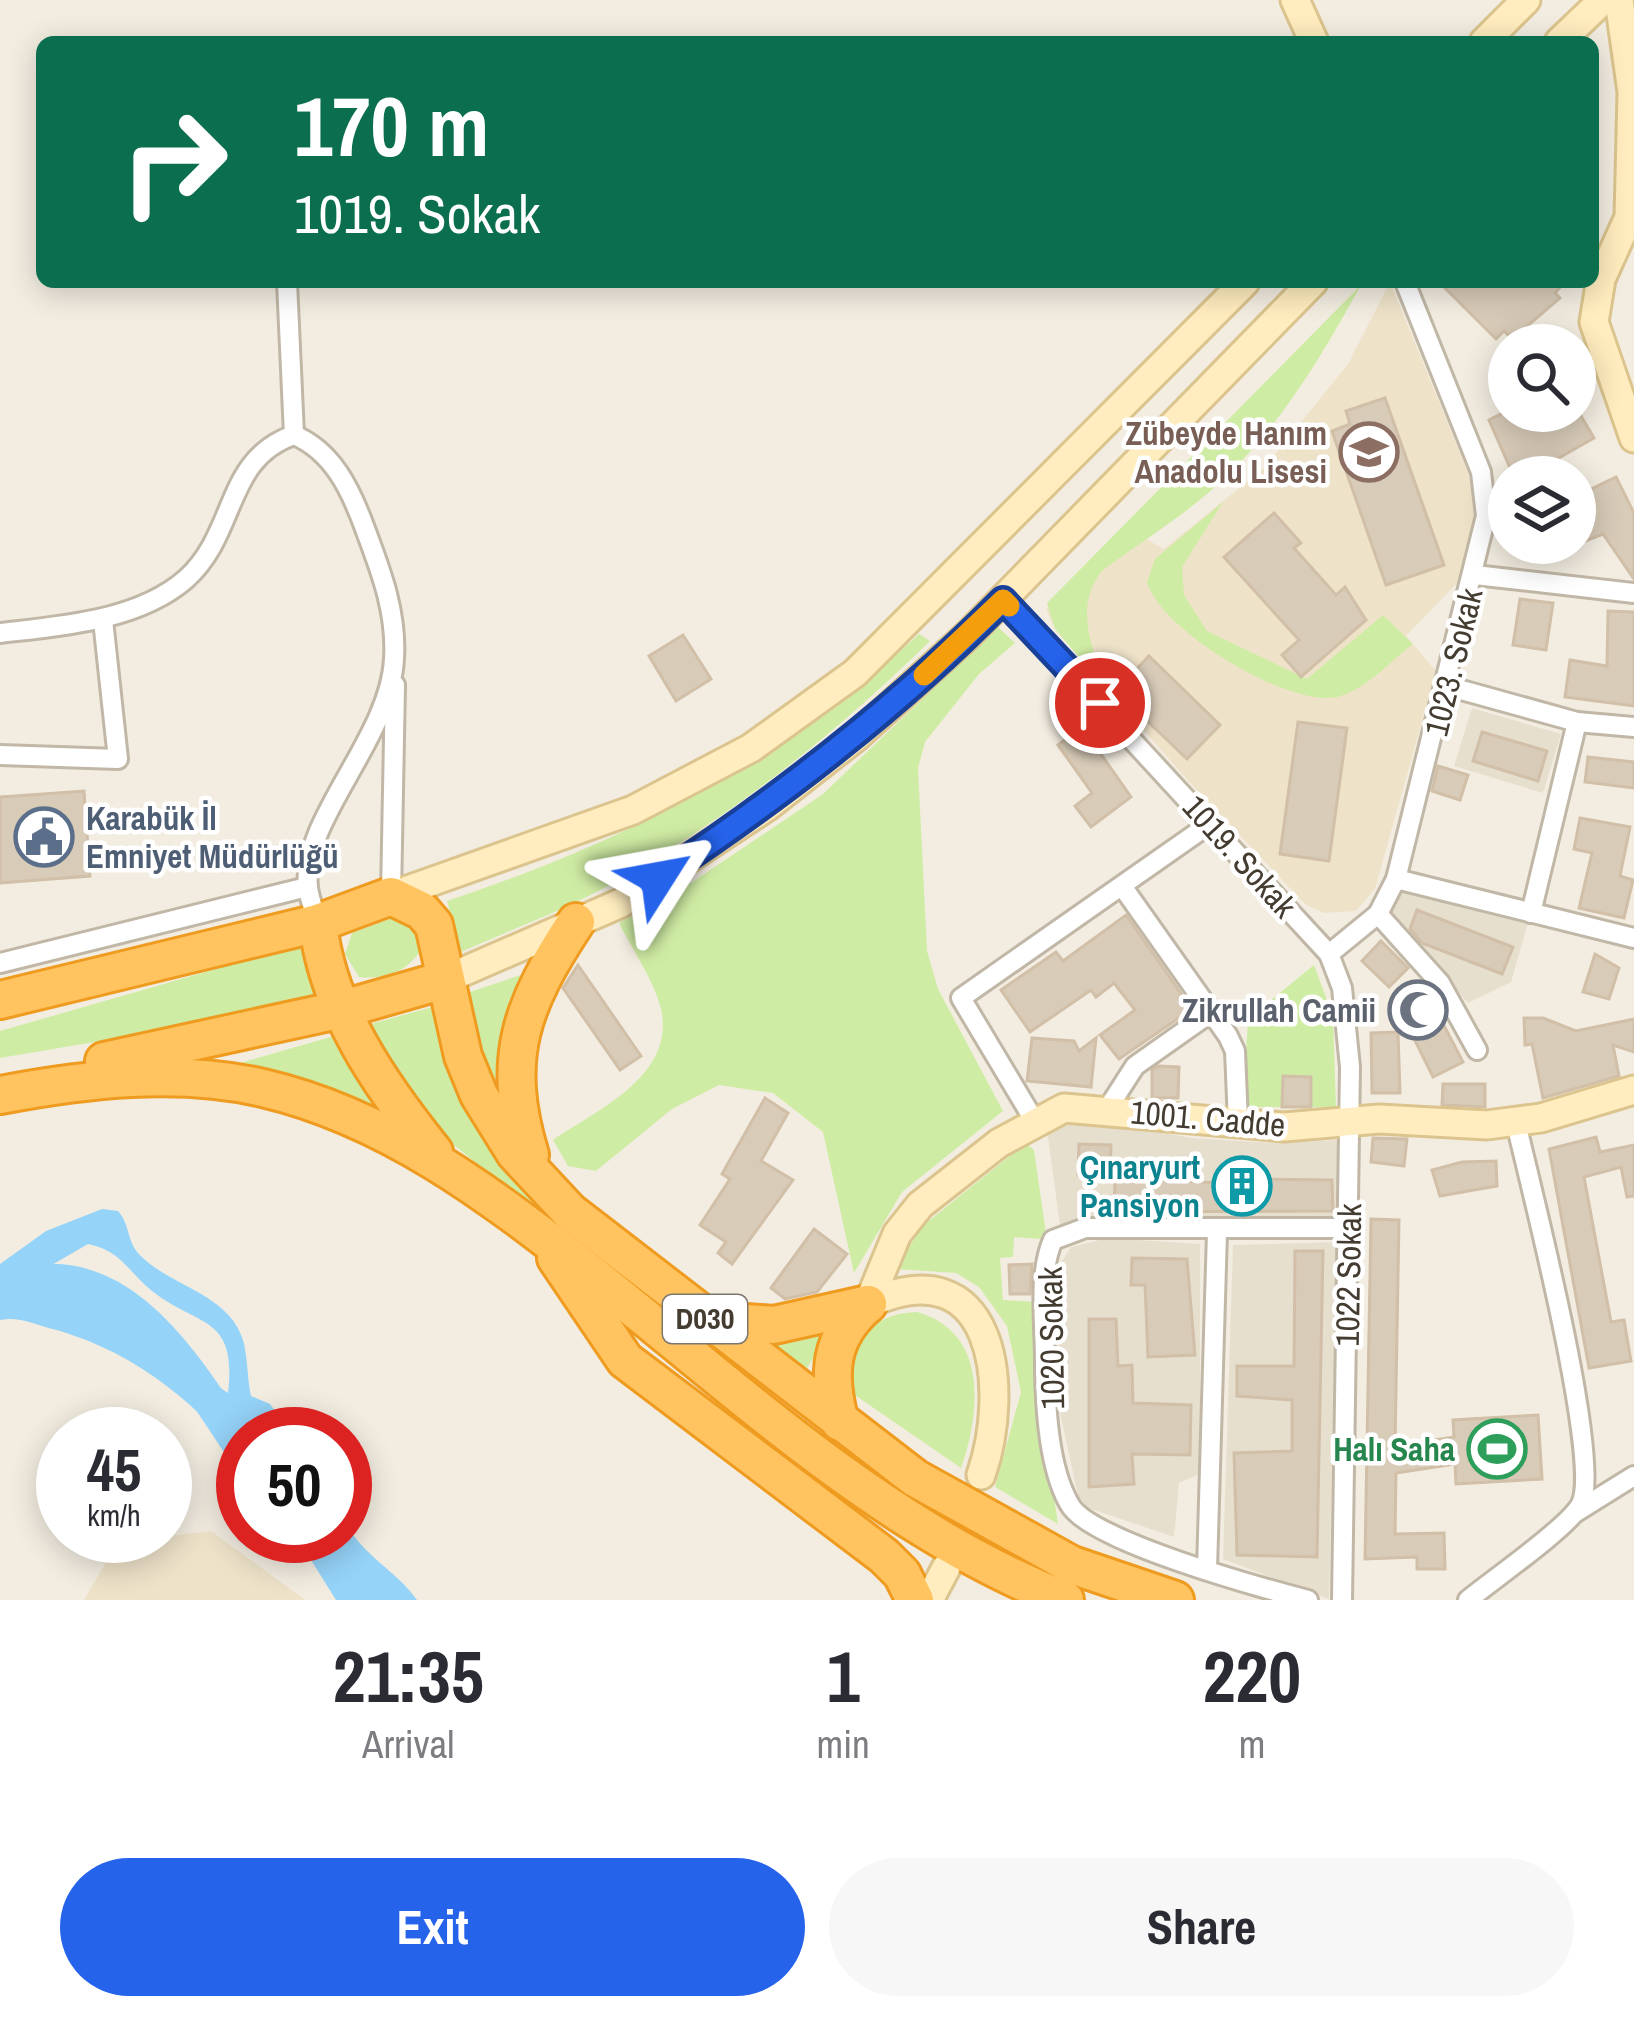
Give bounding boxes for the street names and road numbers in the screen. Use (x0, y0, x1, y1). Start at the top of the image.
street label: 1023. Sokak (1413, 583, 1493, 740)
street label: 1019. Sokak (1173, 785, 1307, 927)
street label: 1001. Cadde (1129, 1089, 1287, 1147)
street label: 1022 Sokak (1325, 1203, 1371, 1347)
street label: 1020 Sokak (1028, 1266, 1074, 1410)
road number: D030 (663, 1295, 747, 1343)

